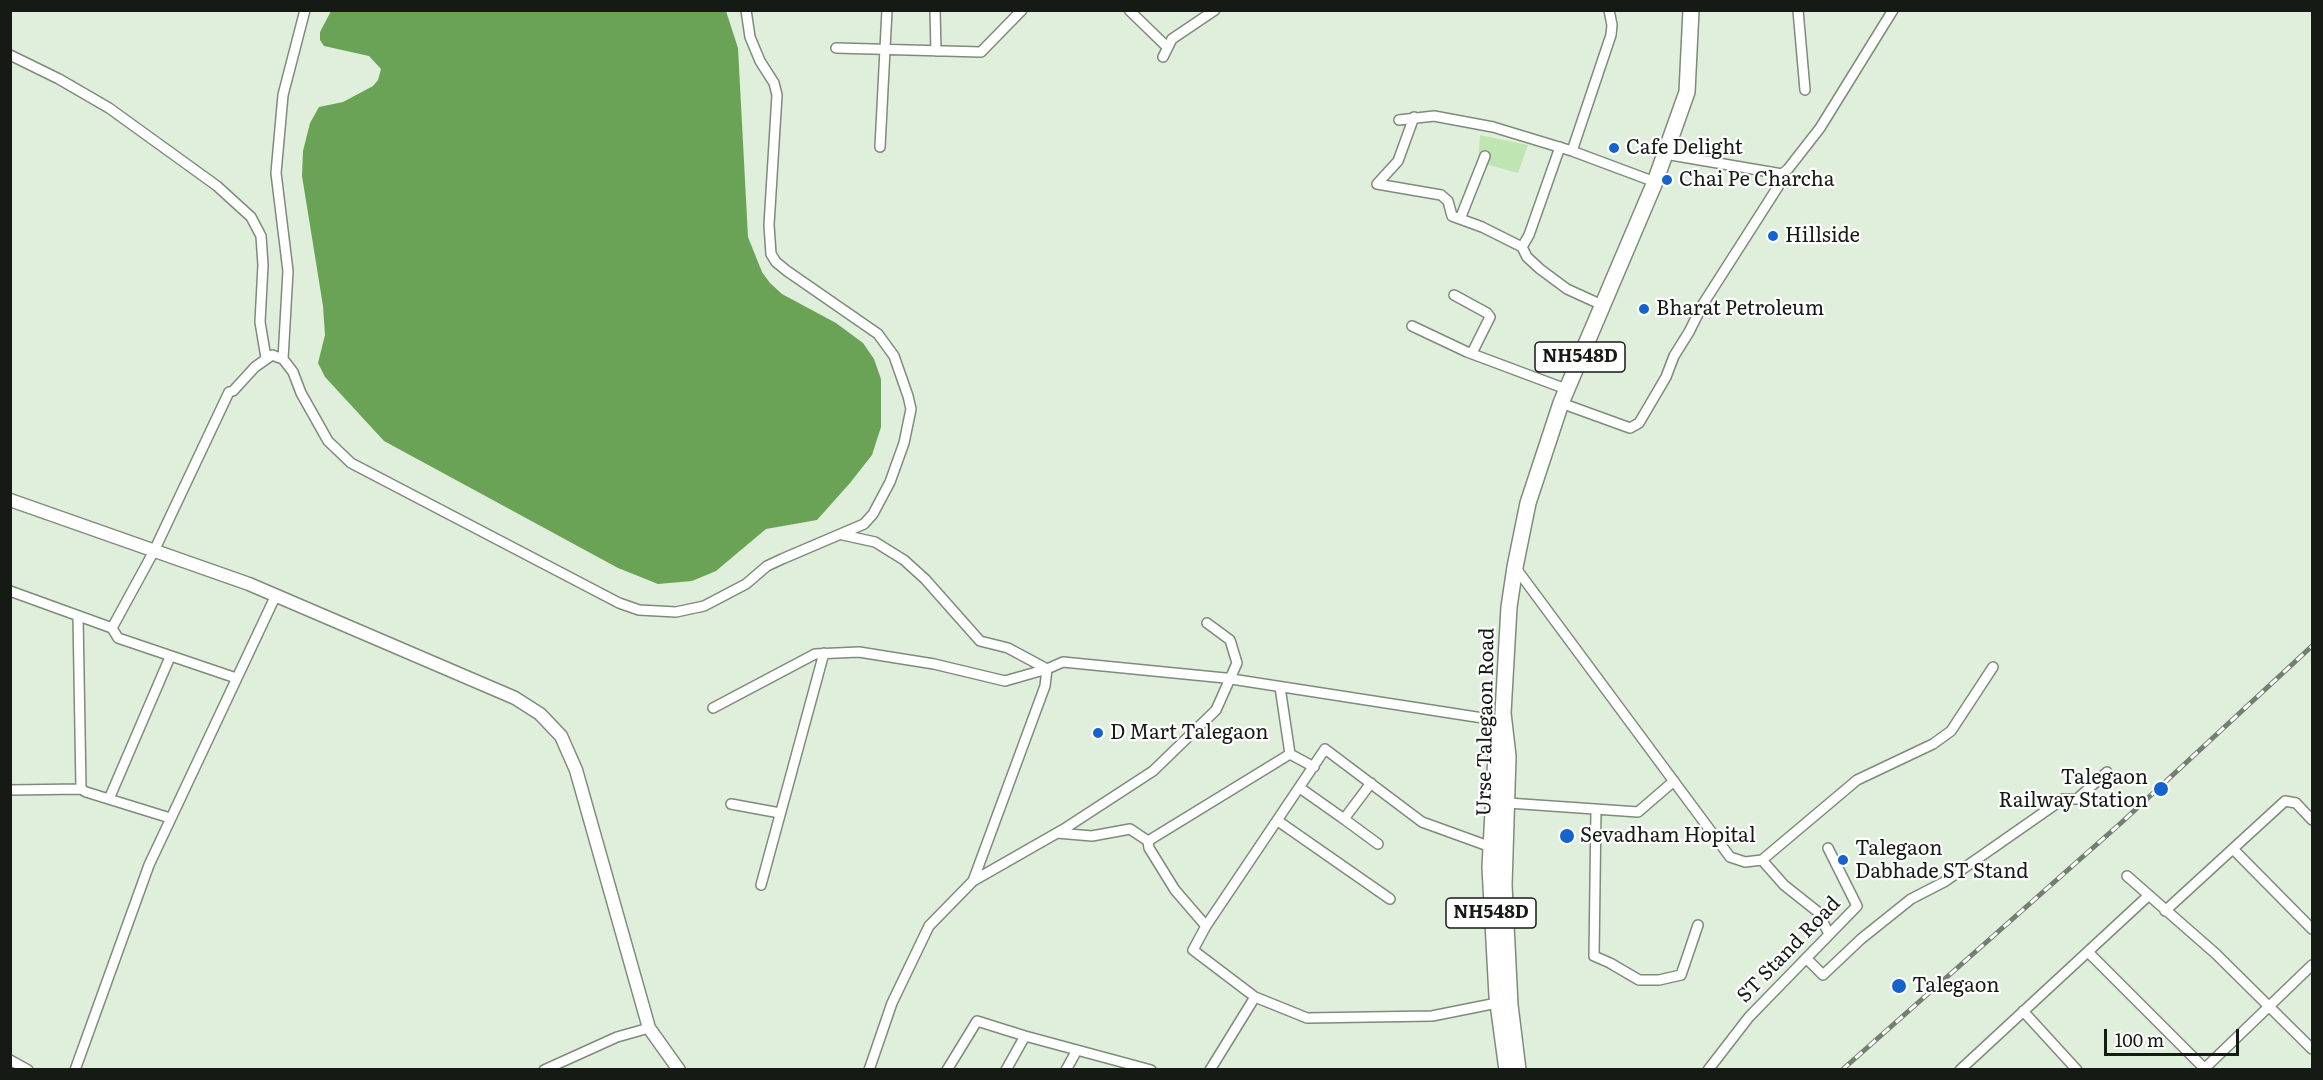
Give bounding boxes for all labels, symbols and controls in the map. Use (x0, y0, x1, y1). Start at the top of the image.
place label: Cafe Delight (1626, 136, 1743, 160)
marker: Cafe Delight (1607, 141, 1621, 155)
place label: Chai Pe Charcha (1679, 168, 1835, 192)
marker: Chai Pe Charcha (1660, 173, 1674, 187)
place label: Hillside (1785, 224, 1860, 248)
marker: Hillside (1766, 229, 1780, 243)
place label: Bharat Petroleum (1656, 297, 1824, 321)
marker: Bharat Petroleum (1637, 302, 1651, 316)
road number: NH548D (1535, 342, 1625, 372)
street label: Urse Talegaon Road (1472, 628, 1500, 816)
place label: D Mart Talegaon (1110, 721, 1268, 745)
marker: D Mart Talegaon (1091, 726, 1105, 740)
place label: Talegaon Railway Station (1998, 766, 2148, 813)
marker: Talegaon Railway Station (2152, 780, 2170, 798)
place label: Sevadham Hopital (1580, 824, 1756, 848)
marker: Sevadham Hopital (1558, 827, 1576, 845)
place label: Talegaon Dabhade ST Stand (1855, 837, 2029, 884)
marker: Talegaon Dabhade ST Stand (1836, 853, 1850, 867)
street label: ST Stand Road (1732, 892, 1846, 1008)
road number: NH548D (1446, 898, 1536, 928)
place label: Talegaon (1912, 974, 1999, 998)
marker: Talegaon (1890, 977, 1908, 995)
scale bar (2107, 1017, 2242, 1055)
text: 100 m (2115, 1026, 2164, 1053)

